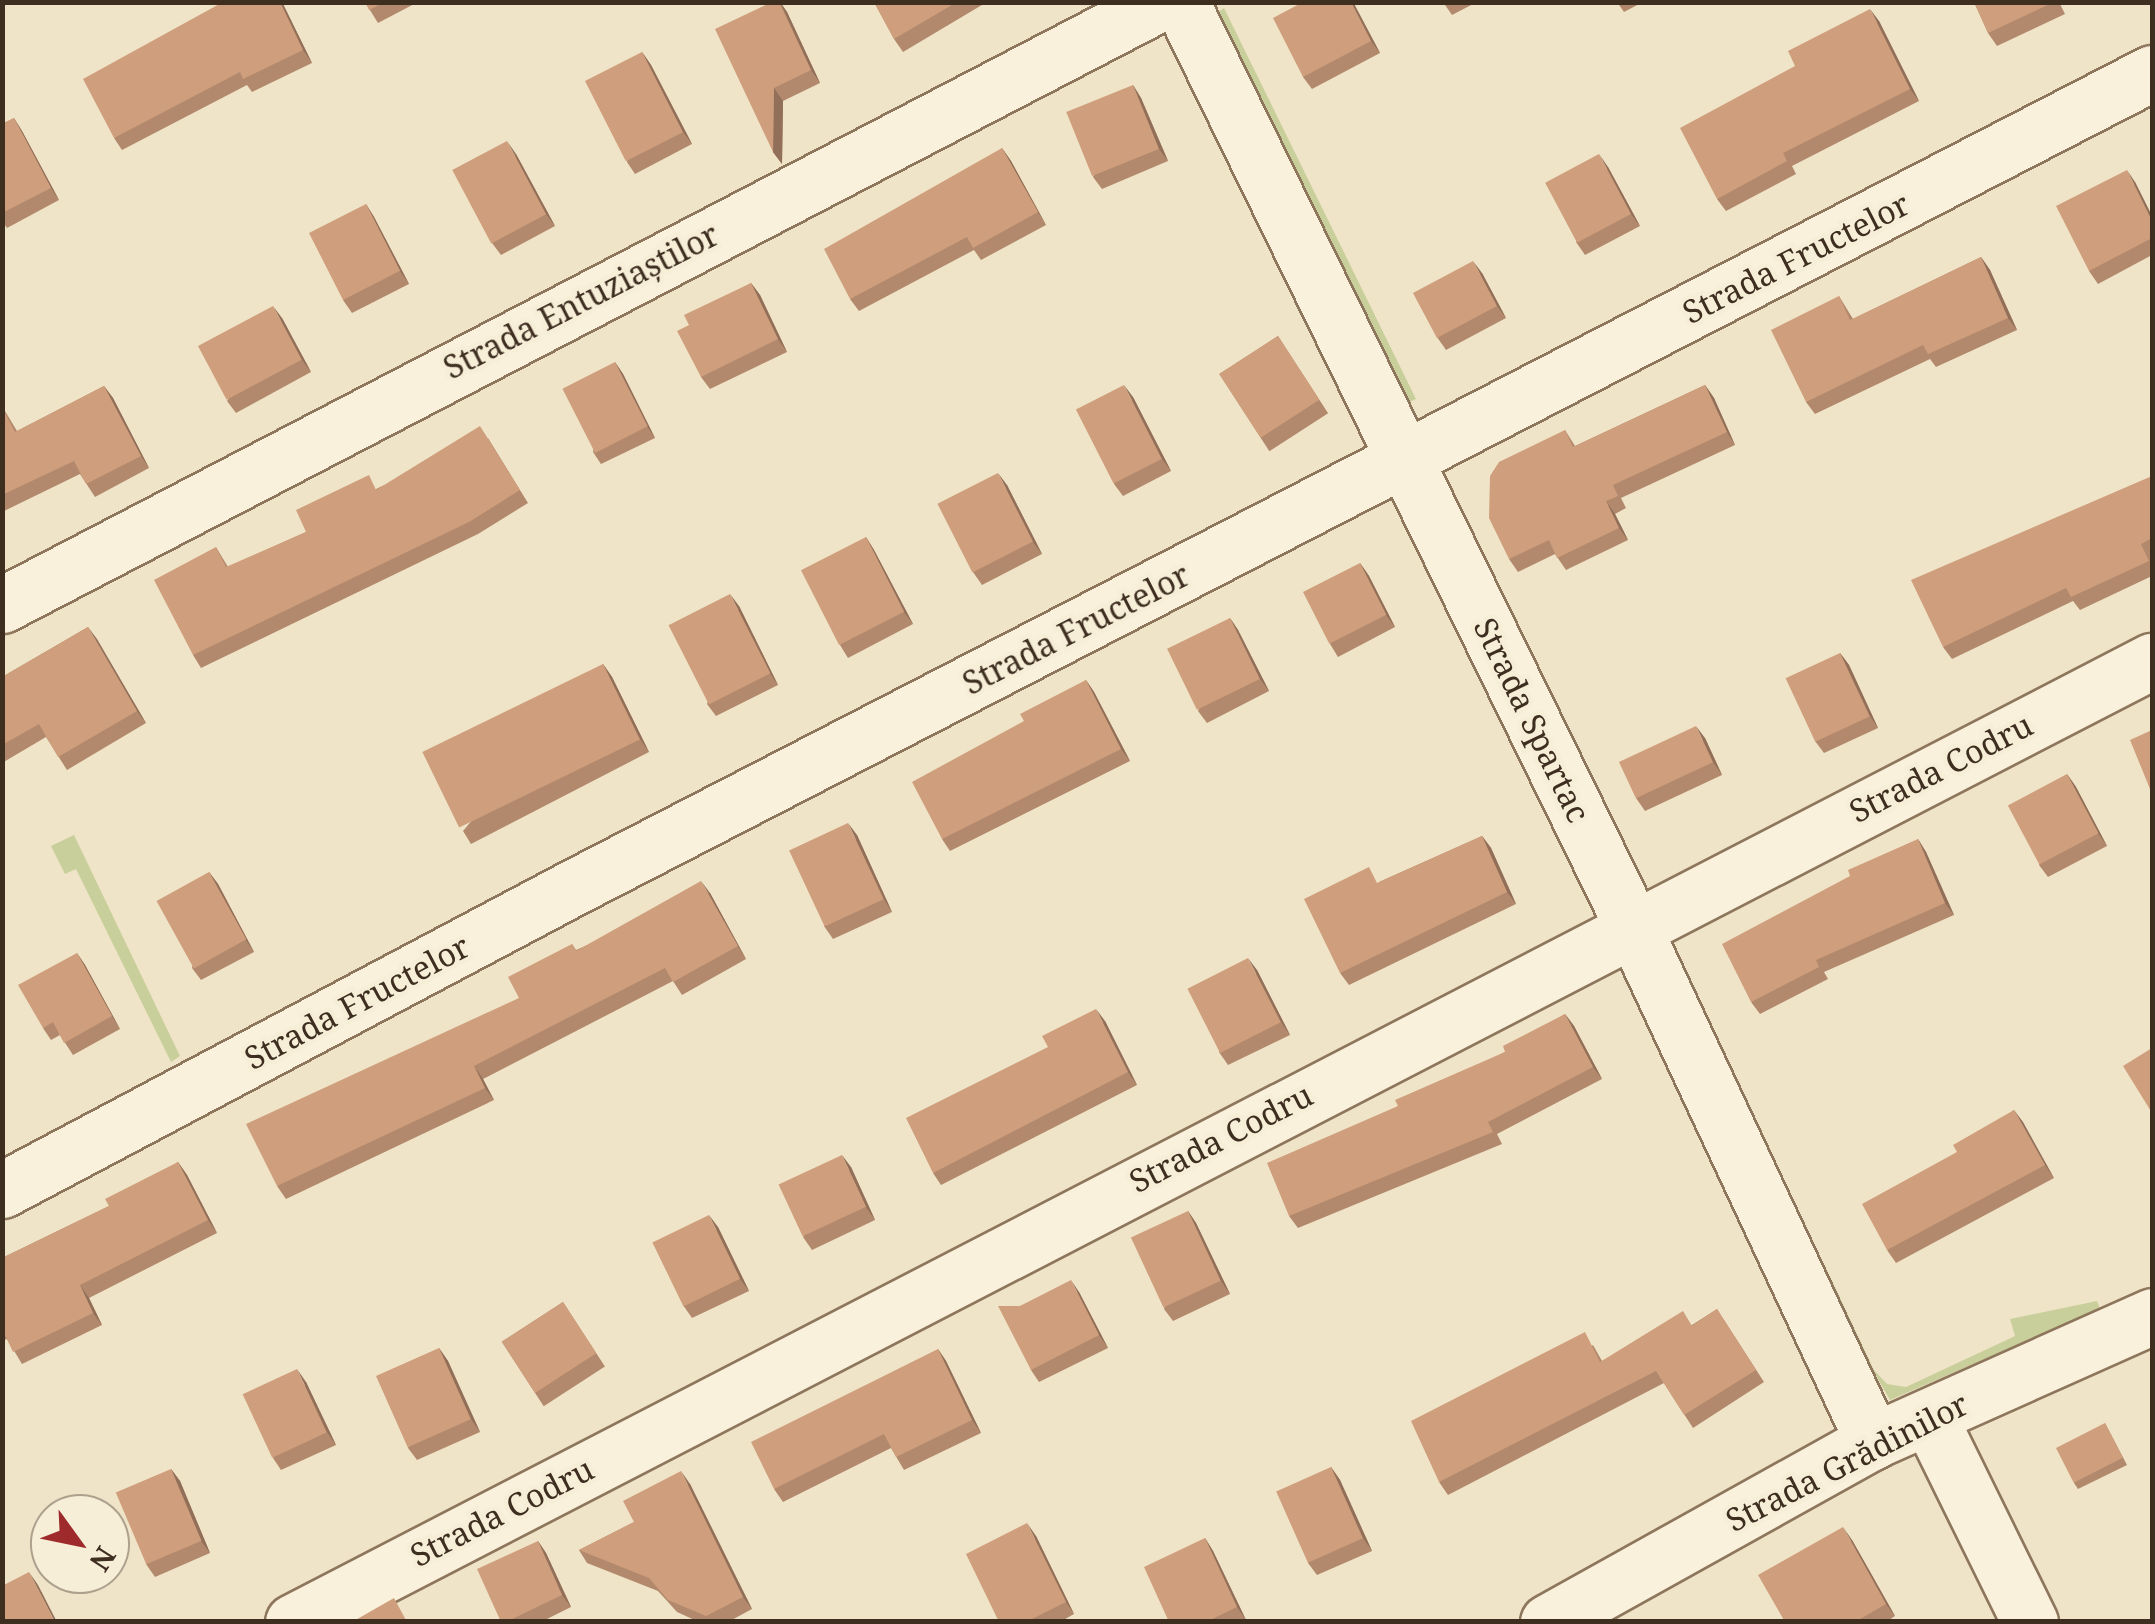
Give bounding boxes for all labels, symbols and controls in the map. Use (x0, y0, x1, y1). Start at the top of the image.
street label: Strada Fructelor (1676, 184, 1916, 332)
street label: Strada Entuziaștilor (437, 215, 725, 387)
street label: Strada Fructelor (956, 555, 1196, 703)
street label: Strada Spartac (1466, 612, 1598, 828)
street label: Strada Codru (1843, 705, 2039, 831)
street label: Strada Fructelor (238, 927, 476, 1077)
street label: Strada Codru (1123, 1075, 1319, 1201)
street label: Strada Grădinilor (1720, 1384, 1974, 1540)
street label: Strada Codru (404, 1449, 600, 1575)
north arrow (30, 1494, 130, 1594)
text: N (82, 1540, 125, 1579)

